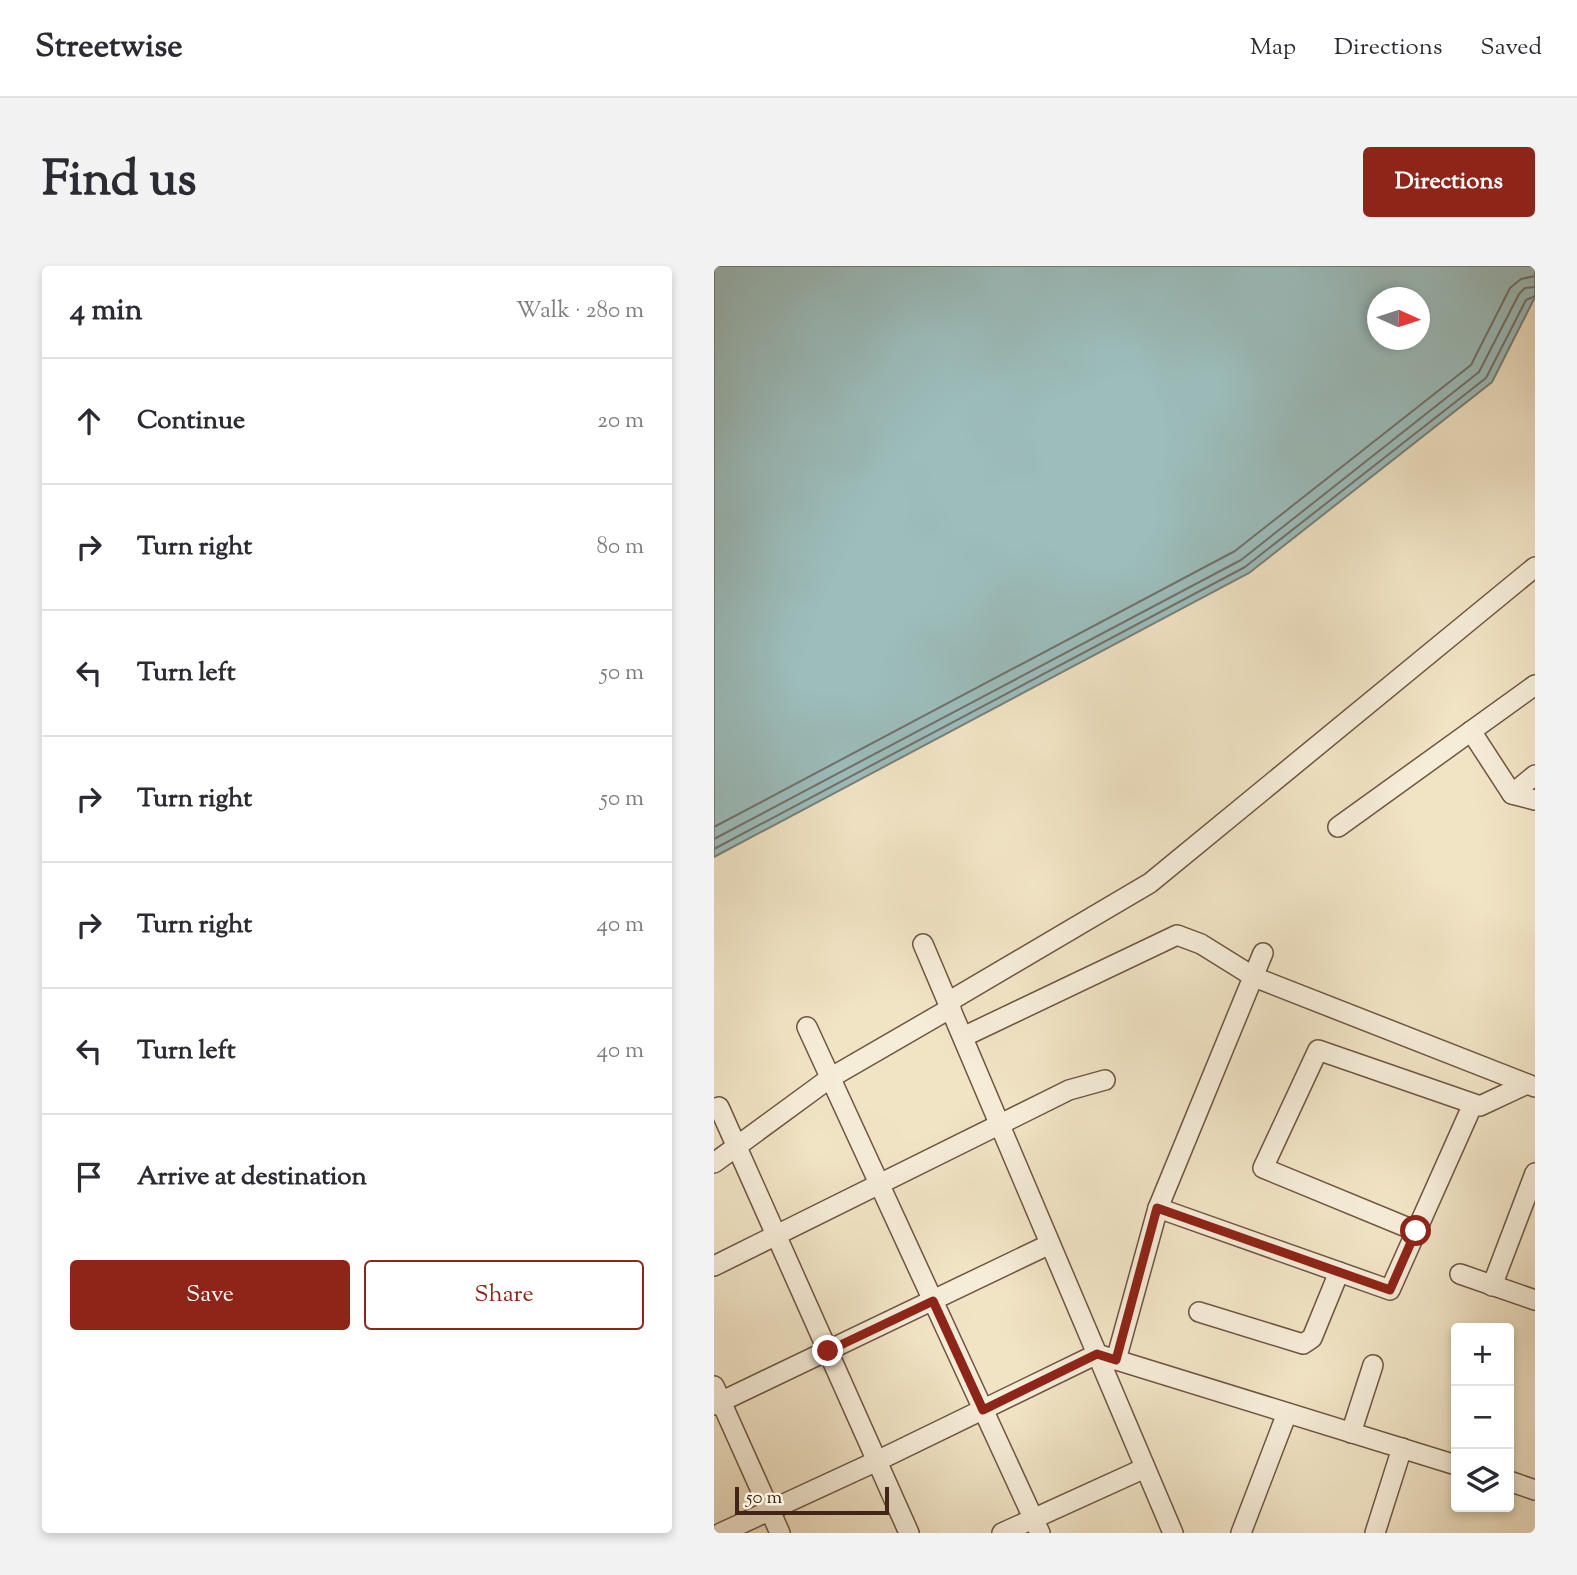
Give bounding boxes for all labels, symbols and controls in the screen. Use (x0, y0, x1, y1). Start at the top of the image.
text: Streetwise (35, 24, 183, 72)
text: Map (1250, 31, 1296, 65)
text: Directions (1334, 31, 1442, 65)
text: Saved (1480, 31, 1542, 65)
text: Find us (42, 147, 196, 217)
button: Directions (1363, 147, 1535, 217)
north arrow (1367, 287, 1430, 350)
text: 4 min (70, 290, 143, 333)
text: Walk · 280 m (516, 295, 644, 328)
icon: ahead (70, 402, 108, 440)
text: Continue (137, 403, 245, 440)
text: 20 m (597, 405, 644, 438)
icon: right (70, 528, 108, 566)
text: Turn right (137, 529, 252, 566)
text: 80 m (596, 531, 644, 564)
icon: left (70, 654, 108, 692)
text: Turn left (137, 655, 236, 692)
text: 50 m (600, 657, 644, 690)
icon: right (70, 780, 108, 818)
text: Turn right (137, 781, 252, 818)
text: 50 m (600, 783, 644, 816)
icon: right (70, 906, 108, 944)
text: Turn right (137, 907, 252, 944)
text: 40 m (597, 909, 644, 942)
icon: left (70, 1032, 108, 1070)
text: Turn left (137, 1033, 236, 1070)
text: 40 m (597, 1035, 644, 1068)
icon: arrive (70, 1158, 108, 1196)
text: Arrive at destination (137, 1159, 367, 1196)
route start (1400, 1215, 1431, 1246)
button: Save (70, 1260, 350, 1330)
button: Share (364, 1260, 644, 1330)
map controls (1451, 1323, 1514, 1512)
button: + (1451, 1323, 1514, 1386)
route end (812, 1335, 843, 1366)
button: − (1451, 1386, 1514, 1449)
button: layers (1451, 1449, 1514, 1512)
scale bar (735, 1484, 889, 1516)
text: 50 m (746, 1485, 782, 1512)

